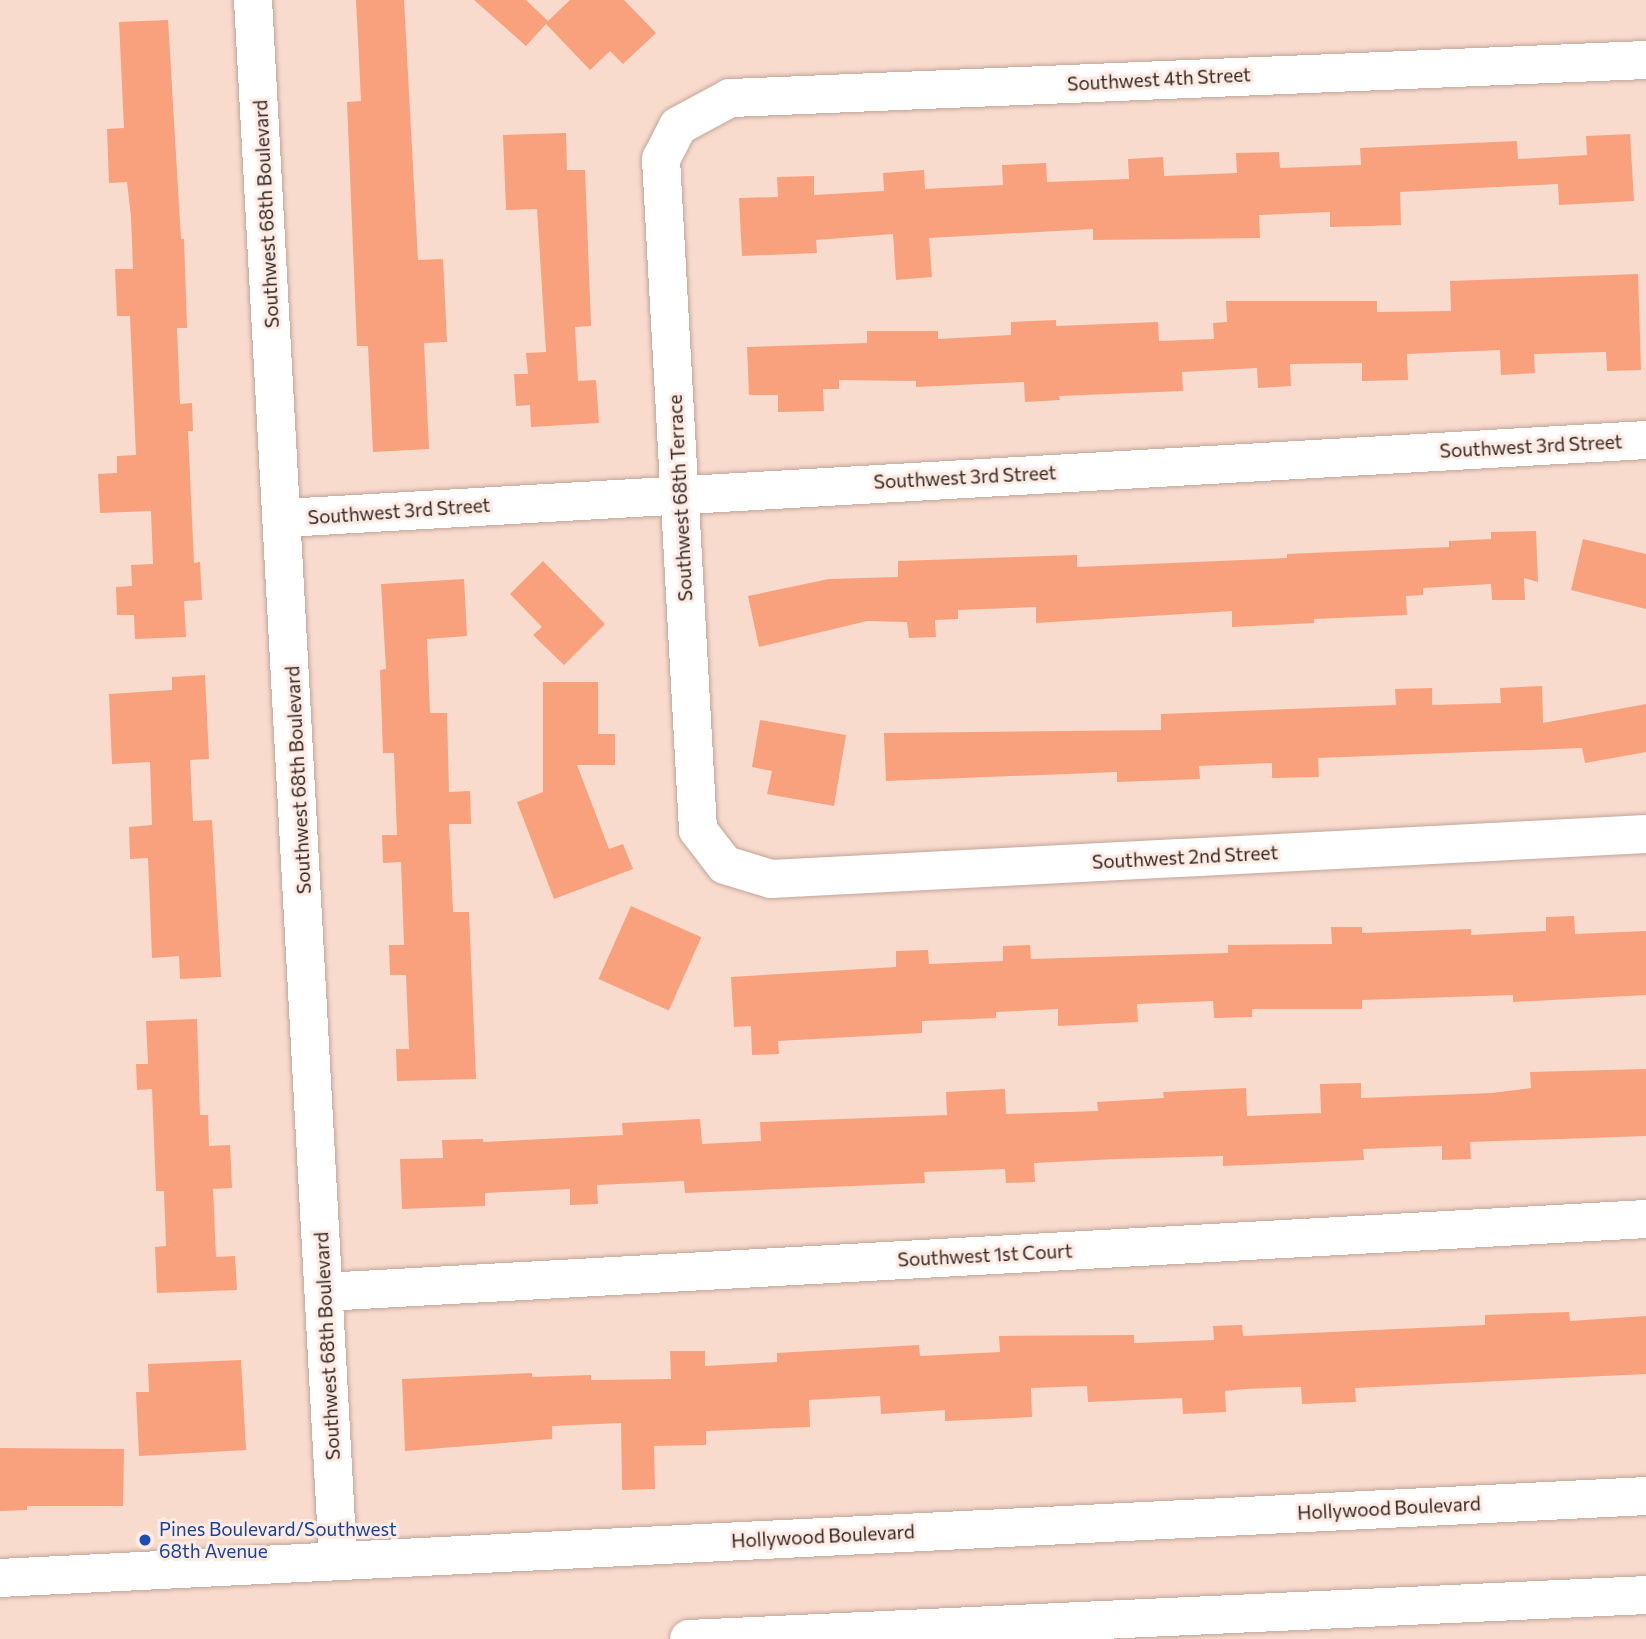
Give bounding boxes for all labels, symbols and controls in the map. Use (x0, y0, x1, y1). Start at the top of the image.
street label: Southwest 4th Street (1067, 63, 1251, 95)
street label: Southwest 68th Boulevard (249, 99, 283, 329)
street label: Southwest 68th Terrace (663, 394, 697, 602)
street label: Southwest 3rd Street (1439, 430, 1623, 462)
street label: Southwest 3rd Street (873, 461, 1057, 493)
street label: Southwest 3rd Street (307, 493, 491, 529)
street label: Southwest 68th Boulevard (281, 665, 315, 895)
street label: Southwest 2nd Street (1091, 841, 1279, 873)
street label: Southwest 68th Boulevard (310, 1231, 344, 1461)
street label: Southwest 1st Court (897, 1239, 1073, 1271)
street label: Hollywood Boulevard (1297, 1492, 1481, 1524)
place label: Pines Boulevard/Southwest 68th Avenue (159, 1518, 397, 1562)
street label: Hollywood Boulevard (731, 1520, 915, 1552)
marker: Pines Boulevard/Southwest 68th Avenue (137, 1532, 153, 1548)

